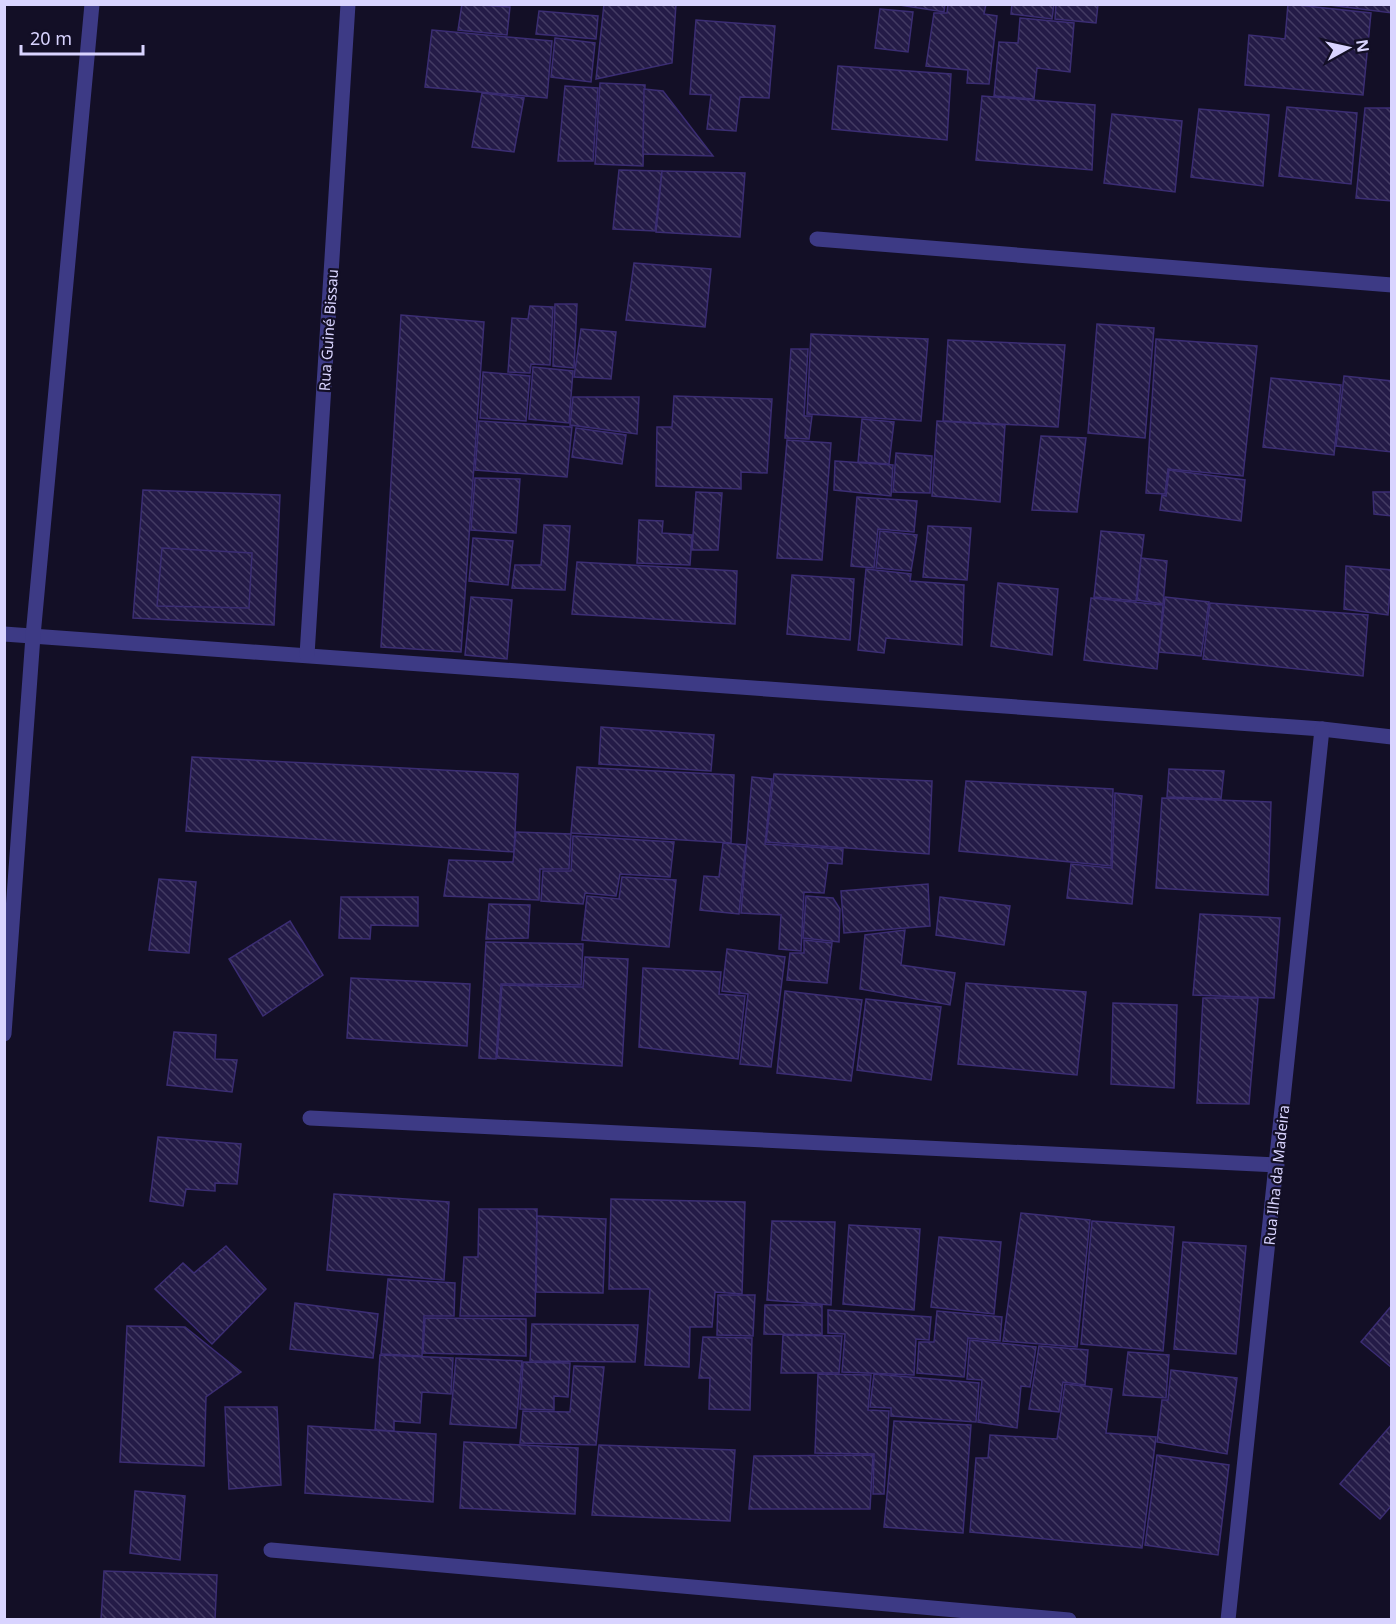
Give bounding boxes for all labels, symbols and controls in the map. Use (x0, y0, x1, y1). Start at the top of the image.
scale bar (21, 18, 142, 56)
north arrow (1318, 18, 1378, 78)
text: 20 m (30, 26, 72, 50)
text: N (1351, 38, 1375, 54)
street label: Rua Guiné Bissau (314, 268, 342, 392)
street label: Rua Ilha da Madeira (1259, 1104, 1293, 1246)

